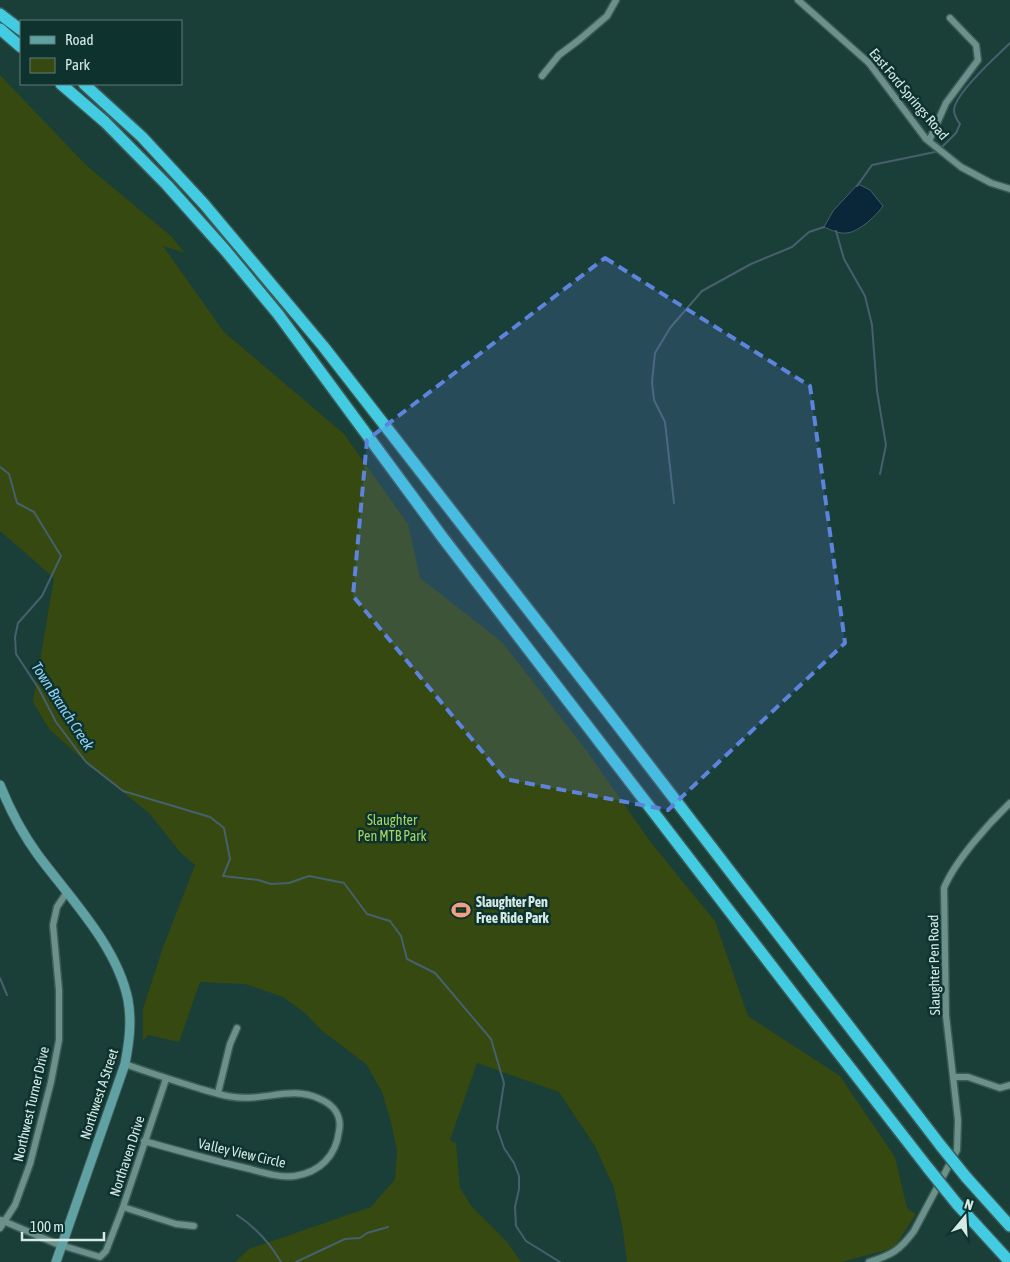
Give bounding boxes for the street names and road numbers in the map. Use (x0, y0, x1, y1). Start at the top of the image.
street label: East Ford Springs Road (866, 45, 952, 143)
street label: Slaughter Pen Road (925, 915, 943, 1015)
street label: Northwest Turner Drive (10, 1045, 52, 1163)
street label: Northwest A Street (77, 1047, 121, 1141)
street label: Northaven Drive (106, 1114, 148, 1198)
street label: Valley View Circle (197, 1135, 287, 1171)

